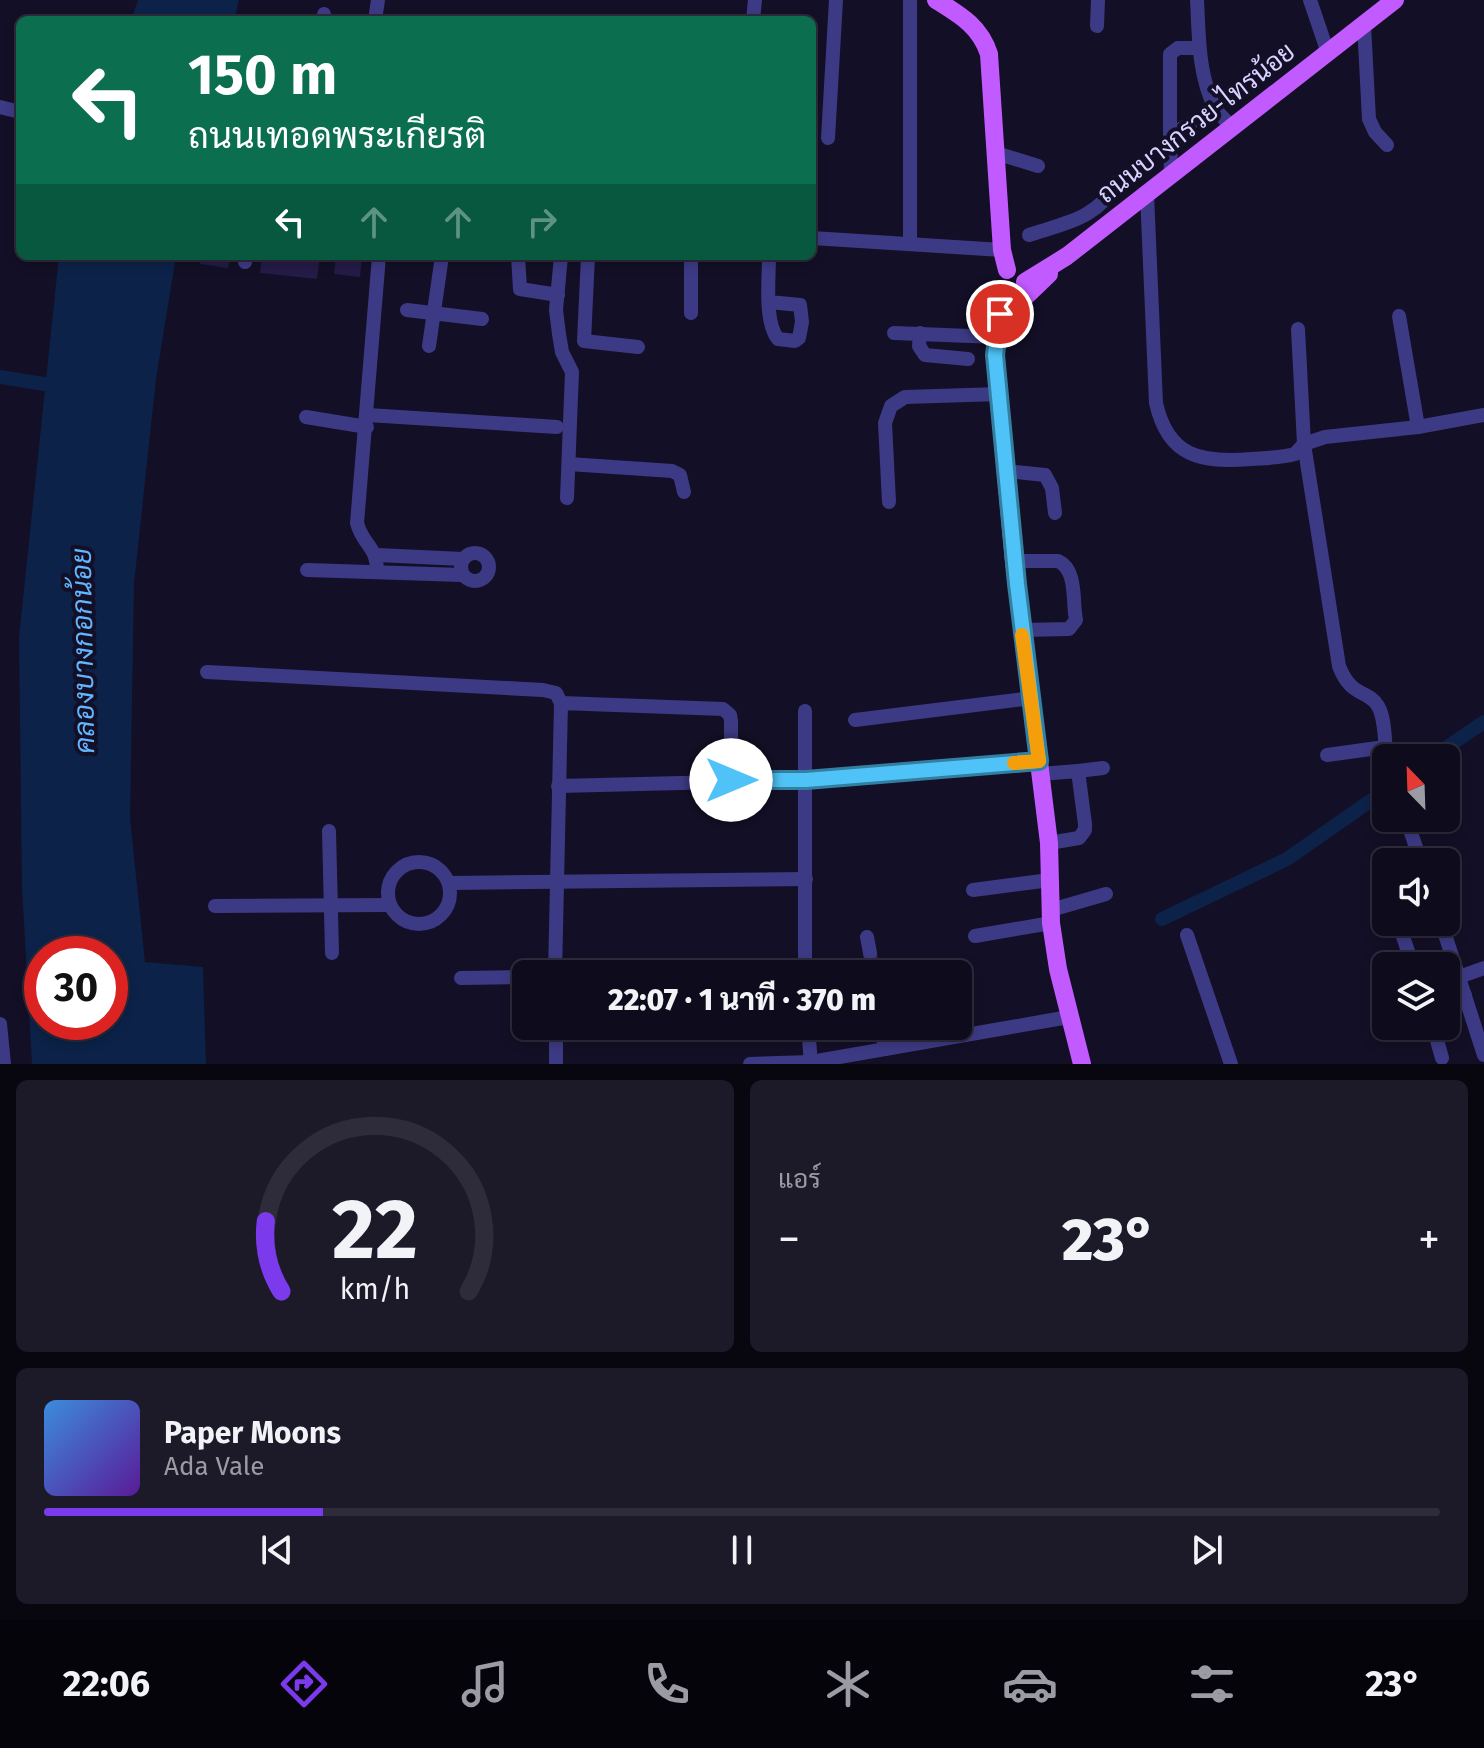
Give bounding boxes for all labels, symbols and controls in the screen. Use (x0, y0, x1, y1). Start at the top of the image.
street label: ถนนบางกรวย-ไทรน้อย (1090, 35, 1301, 210)
text: 150 m (188, 42, 337, 109)
icon: left (56, 48, 160, 152)
text: ถนนเทอดพระเกียรติ (188, 114, 486, 158)
icon: left (268, 200, 312, 244)
icon: ahead (352, 200, 396, 244)
icon: ahead (436, 200, 480, 244)
icon: right (520, 200, 564, 244)
pin (966, 280, 1034, 348)
icon: arrive (978, 292, 1022, 336)
water label: คลองบางกอกน้อย (62, 548, 101, 754)
position arrow (689, 738, 773, 822)
north arrow (1372, 744, 1460, 832)
map controls (1372, 744, 1460, 1040)
button: sound (1372, 848, 1460, 936)
speed limit sign: 30 (24, 936, 128, 1040)
button: layers (1372, 952, 1460, 1040)
text: 22:07 · 1 นาที · 370 m (608, 982, 876, 1018)
text: แอร์ (778, 1164, 821, 1195)
text: 22 (332, 1180, 418, 1280)
text: 23° (1062, 1204, 1156, 1276)
text: − (778, 1213, 800, 1266)
text: + (1418, 1213, 1440, 1266)
text: km/h (340, 1272, 410, 1307)
text: Paper Moons (164, 1415, 341, 1451)
text: Ada Vale (164, 1451, 264, 1482)
icon: previous (255, 1528, 299, 1572)
icon: pause (720, 1528, 764, 1572)
icon: next (1185, 1528, 1229, 1572)
icon: directions (276, 1656, 332, 1712)
icon: music (457, 1656, 513, 1712)
icon: phone (639, 1656, 695, 1712)
icon: climate (820, 1656, 876, 1712)
icon: car (1002, 1656, 1058, 1712)
icon: filters (1184, 1656, 1240, 1712)
text: 22:06 (63, 1662, 150, 1706)
text: 23° (1365, 1662, 1421, 1706)

